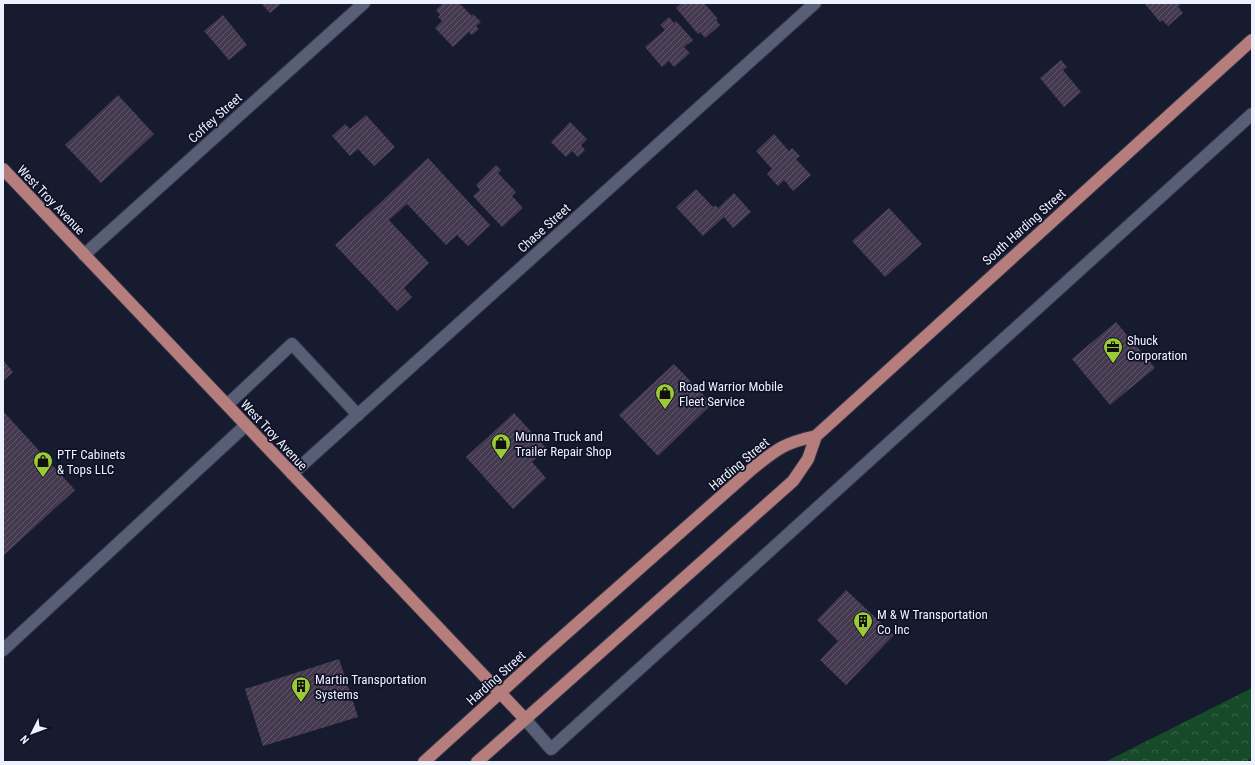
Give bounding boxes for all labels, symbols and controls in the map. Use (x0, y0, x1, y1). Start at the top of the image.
street label: Coffey Street (185, 90, 245, 146)
street label: West Troy Avenue (14, 162, 88, 238)
street label: South Harding Street (979, 186, 1069, 268)
street label: Chase Street (515, 200, 573, 255)
place label: Shuck Corporation (1127, 333, 1187, 363)
office icon: Shuck Corporation (1102, 336, 1124, 364)
place label: Road Warrior Mobile Fleet Service (679, 379, 783, 409)
shop icon: Road Warrior Mobile Fleet Service (654, 382, 676, 410)
street label: West Troy Avenue (238, 397, 310, 473)
place label: Munna Truck and Trailer Repair Shop (515, 429, 612, 459)
shop icon: Munna Truck and Trailer Repair Shop (490, 432, 512, 460)
street label: Harding Street (706, 434, 772, 493)
place label: PTF Cabinets & Tops LLC (57, 447, 125, 477)
shop icon: PTF Cabinets & Tops LLC (32, 450, 54, 478)
place label: M & W Transportation Co Inc (877, 607, 988, 637)
building icon: M & W Transportation Co Inc (852, 610, 874, 638)
street label: Harding Street (464, 648, 529, 708)
place label: Martin Transportation Systems (315, 672, 427, 702)
building icon: Martin Transportation Systems (290, 675, 312, 703)
north arrow (12, 713, 52, 753)
text: N (18, 732, 32, 746)

